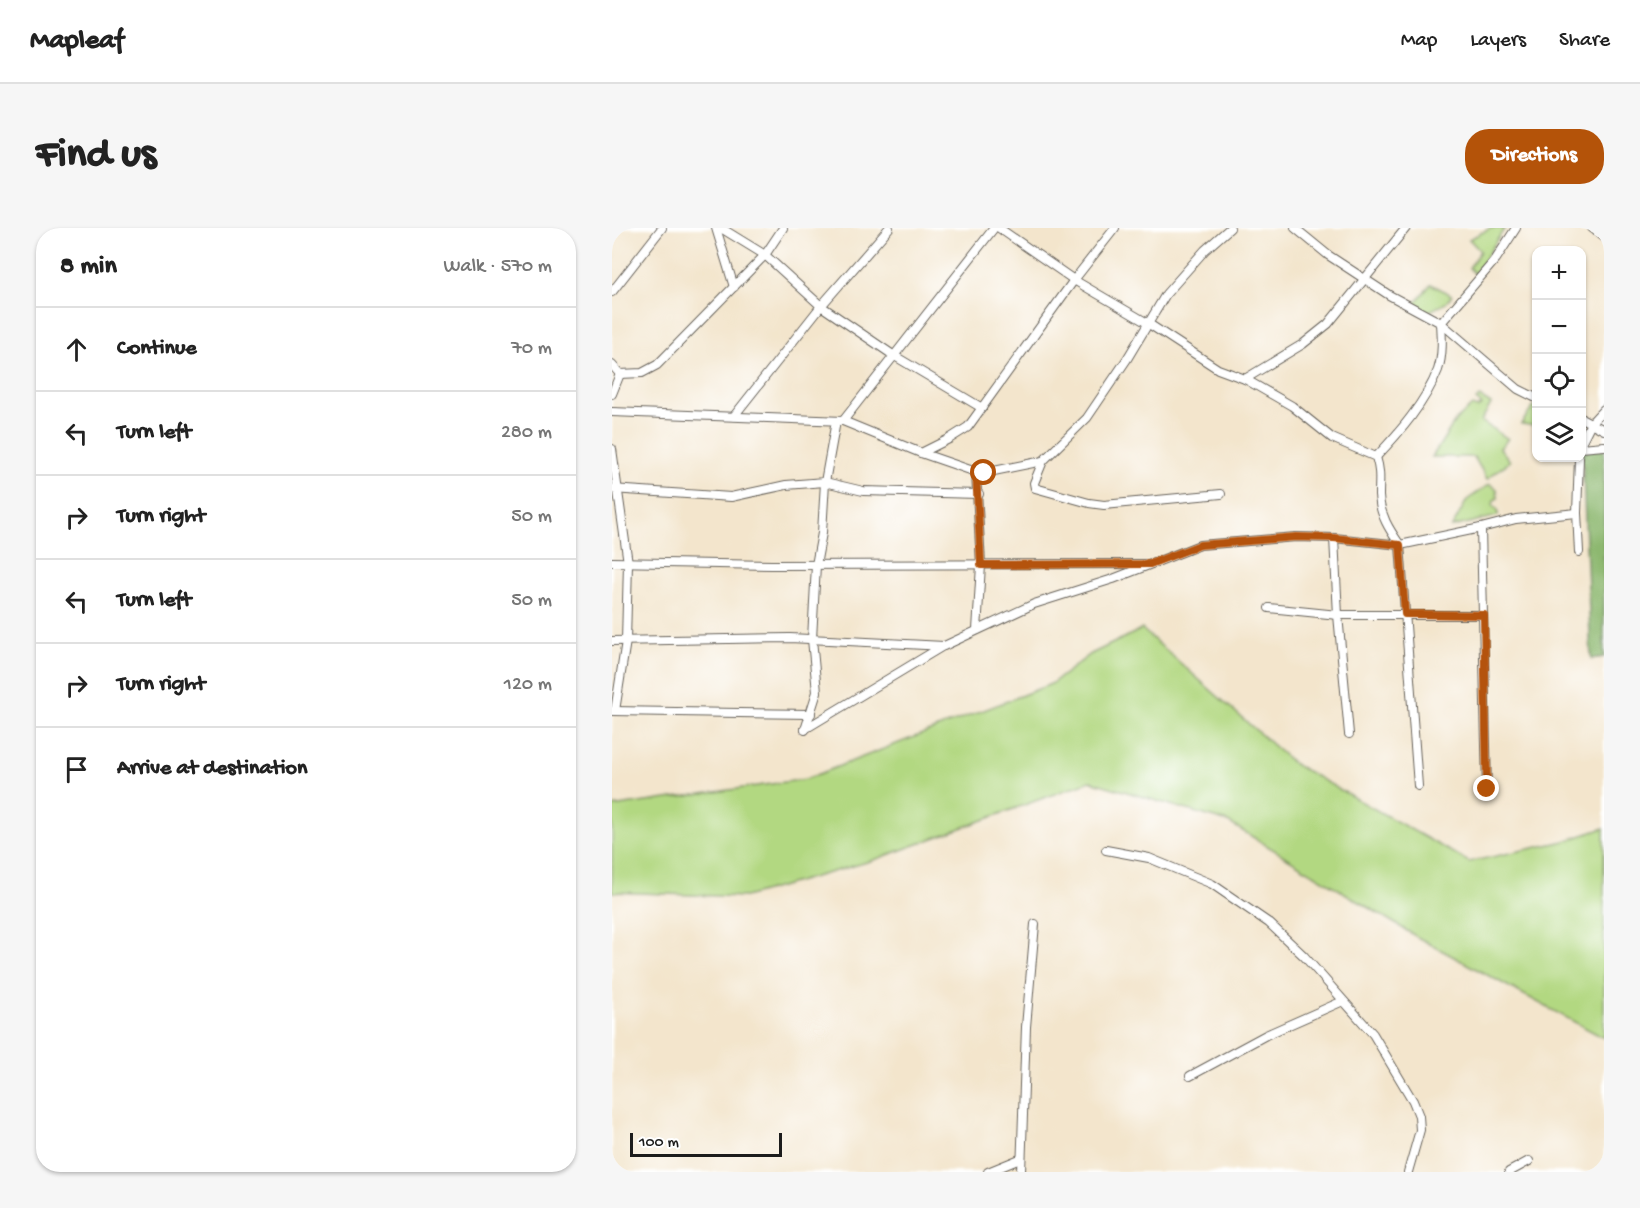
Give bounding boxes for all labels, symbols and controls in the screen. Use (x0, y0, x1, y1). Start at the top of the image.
text: Mapleaf (30, 25, 124, 58)
text: Map (1401, 29, 1437, 54)
text: Layers (1470, 29, 1526, 54)
text: Share (1559, 29, 1610, 54)
button: Directions (1465, 129, 1604, 184)
text: Find us (36, 132, 156, 181)
map controls (1532, 246, 1586, 462)
button: + (1532, 246, 1586, 300)
text: 8 min (60, 252, 117, 283)
text: Walk · 570 m (444, 256, 552, 279)
button: − (1532, 300, 1586, 354)
icon: ahead (60, 333, 93, 366)
text: Continue (117, 336, 197, 362)
text: 70 m (511, 338, 552, 361)
button: locate (1532, 354, 1586, 408)
button: layers (1532, 408, 1586, 462)
icon: left (60, 417, 93, 450)
text: Turn left (117, 420, 191, 446)
text: 280 m (501, 422, 552, 445)
route start (970, 459, 996, 485)
icon: right (60, 501, 93, 534)
text: Turn right (117, 504, 205, 530)
text: 50 m (511, 506, 552, 529)
icon: left (60, 585, 93, 618)
text: Turn left (117, 588, 191, 614)
text: 50 m (511, 590, 552, 613)
icon: right (60, 669, 93, 702)
text: Turn right (117, 672, 205, 698)
text: 120 m (504, 674, 552, 697)
icon: arrive (60, 753, 93, 786)
text: Arrive at destination (117, 756, 307, 782)
route end (1473, 775, 1499, 801)
scale bar (630, 1130, 782, 1158)
text: 100 m (639, 1134, 679, 1153)

